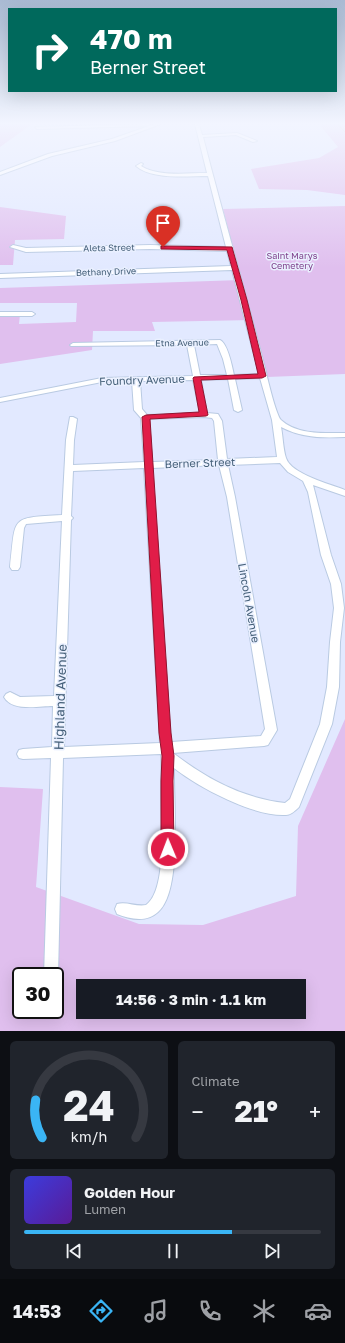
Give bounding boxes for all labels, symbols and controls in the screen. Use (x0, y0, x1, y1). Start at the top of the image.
text: 470 m (90, 22, 172, 55)
icon: right (24, 24, 76, 76)
text: Berner Street (90, 56, 206, 78)
pin (146, 206, 180, 247)
icon: arrive (152, 212, 174, 234)
street label: Aleta Street (83, 242, 135, 253)
park label: Saint Marys Cemetery (267, 250, 318, 271)
street label: Bethany Drive (76, 265, 136, 278)
street label: Etna Avenue (155, 337, 209, 348)
street label: Foundry Avenue (99, 372, 185, 387)
street label: Berner Street (164, 455, 236, 470)
street label: Lincoln Avenue (236, 562, 263, 644)
street label: Highland Avenue (50, 644, 70, 750)
position arrow (147, 828, 189, 870)
speed limit sign: 30 (12, 967, 64, 1019)
text: 14:56 · 3 min · 1.1 km (116, 990, 266, 1008)
text: Climate (192, 1073, 239, 1089)
text: 24 (63, 1080, 114, 1130)
text: 21° (235, 1093, 278, 1129)
text: − (192, 1098, 204, 1125)
text: + (309, 1098, 321, 1125)
text: km/h (71, 1128, 107, 1145)
text: Golden Hour (84, 1183, 175, 1201)
text: Lumen (84, 1201, 126, 1217)
icon: previous (63, 1240, 85, 1262)
icon: pause (162, 1240, 184, 1262)
icon: next (261, 1240, 283, 1262)
icon: directions (87, 1297, 115, 1325)
icon: music (142, 1297, 170, 1325)
icon: phone (196, 1297, 224, 1325)
icon: climate (250, 1297, 278, 1325)
icon: car (304, 1297, 332, 1325)
text: 14:53 (13, 1300, 61, 1322)

